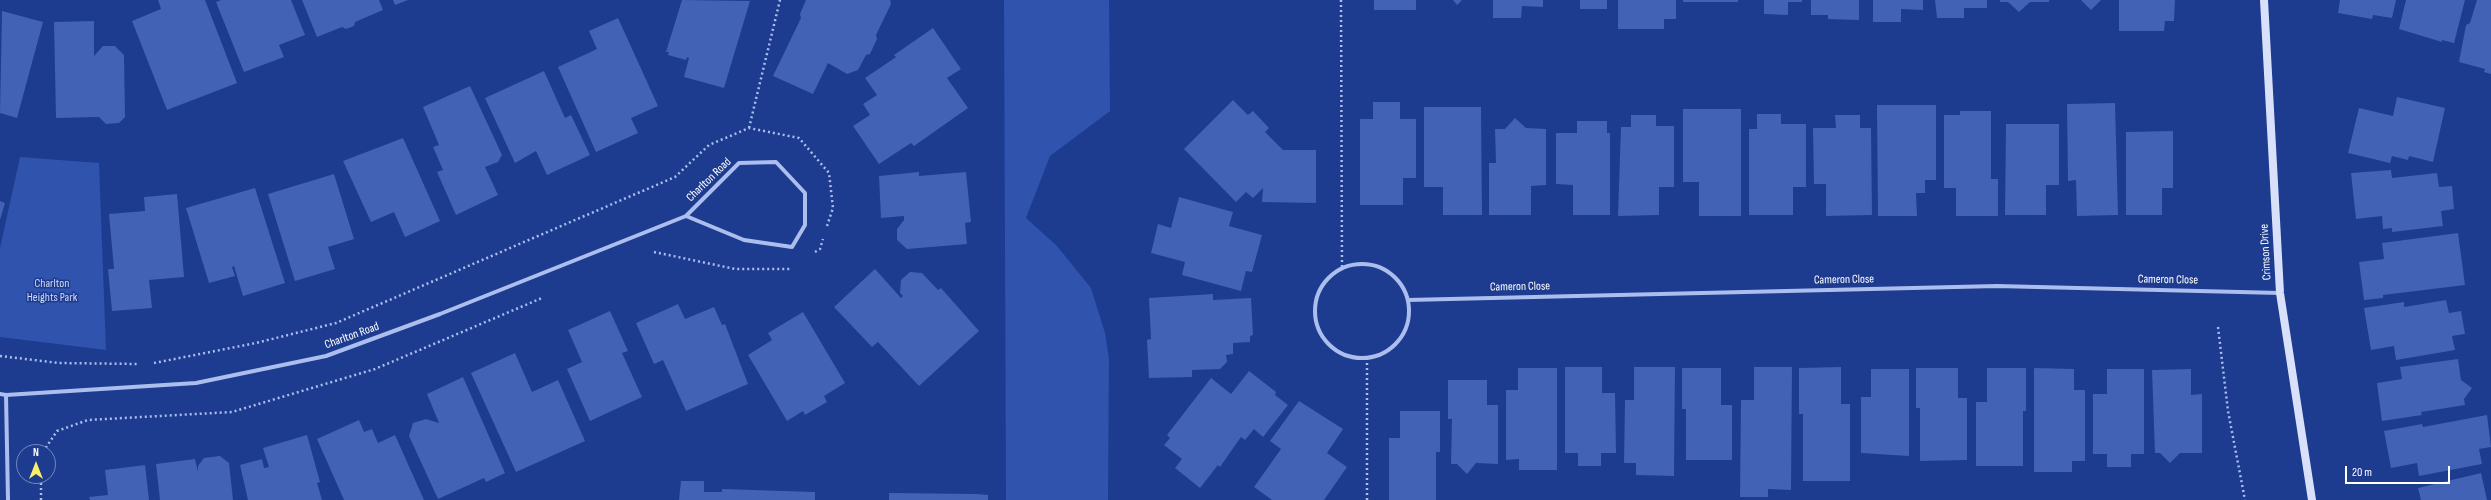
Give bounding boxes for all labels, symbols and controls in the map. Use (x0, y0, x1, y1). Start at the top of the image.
street label: Charlton Road (684, 155, 734, 205)
street label: Crimson Drive (2257, 223, 2275, 281)
street label: Cameron Close (1814, 272, 1874, 288)
street label: Cameron Close (2138, 272, 2198, 288)
park label: Charlton Heights Park (27, 277, 77, 305)
street label: Cameron Close (1490, 279, 1550, 295)
street label: Charlton Road (323, 320, 381, 352)
north arrow (16, 444, 56, 484)
text: N (33, 446, 39, 459)
scale bar (2347, 458, 2452, 484)
text: 20 m (2352, 465, 2372, 480)

